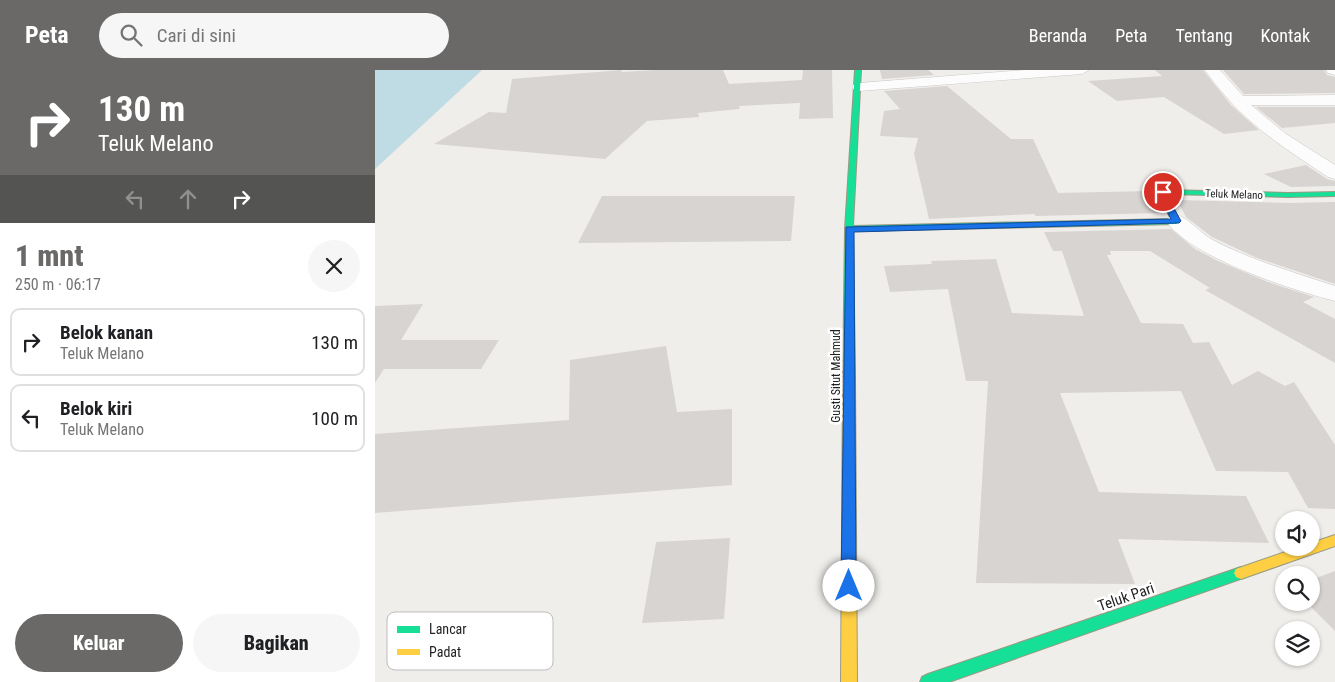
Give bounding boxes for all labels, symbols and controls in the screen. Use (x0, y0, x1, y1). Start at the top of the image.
search box (99, 13, 449, 58)
text: Peta (25, 21, 69, 49)
icon: search (117, 21, 145, 49)
text: Cari di sini (157, 24, 236, 47)
text: Beranda (1029, 25, 1087, 46)
text: Peta (1115, 25, 1147, 46)
text: Tentang (1175, 25, 1233, 46)
text: Kontak (1261, 25, 1310, 46)
text: 130 m (98, 89, 185, 130)
icon: right (15, 90, 80, 155)
text: Teluk Melano (98, 131, 214, 156)
pin (1142, 171, 1184, 213)
icon: arrive (1149, 178, 1177, 206)
icon: left (121, 185, 149, 213)
icon: ahead (174, 185, 202, 213)
icon: right (227, 185, 255, 213)
street label: Teluk Melano (1205, 187, 1264, 202)
text: 1 mnt (15, 238, 83, 273)
button: close (308, 240, 360, 292)
text: 250 m · 06:17 (15, 275, 101, 294)
text: Belok kanan (60, 321, 153, 344)
icon: right (17, 328, 45, 356)
street label: Gusti Situt Mahmud (829, 329, 843, 423)
text: 130 m (311, 331, 358, 354)
text: Teluk Melano (60, 344, 144, 363)
text: Belok kiri (60, 397, 132, 420)
icon: left (17, 404, 45, 432)
text: 100 m (311, 407, 358, 430)
text: Teluk Melano (60, 420, 144, 439)
map controls (1275, 511, 1320, 666)
button: sound (1275, 511, 1320, 556)
position arrow (822, 559, 874, 611)
button: search (1275, 566, 1320, 611)
street label: Teluk Pari (1095, 579, 1157, 615)
legend (387, 612, 553, 670)
button: Keluar (15, 614, 183, 672)
button: Bagikan (193, 614, 360, 672)
text: Lancar (429, 621, 467, 637)
button: layers (1275, 621, 1320, 666)
text: Padat (429, 644, 461, 660)

